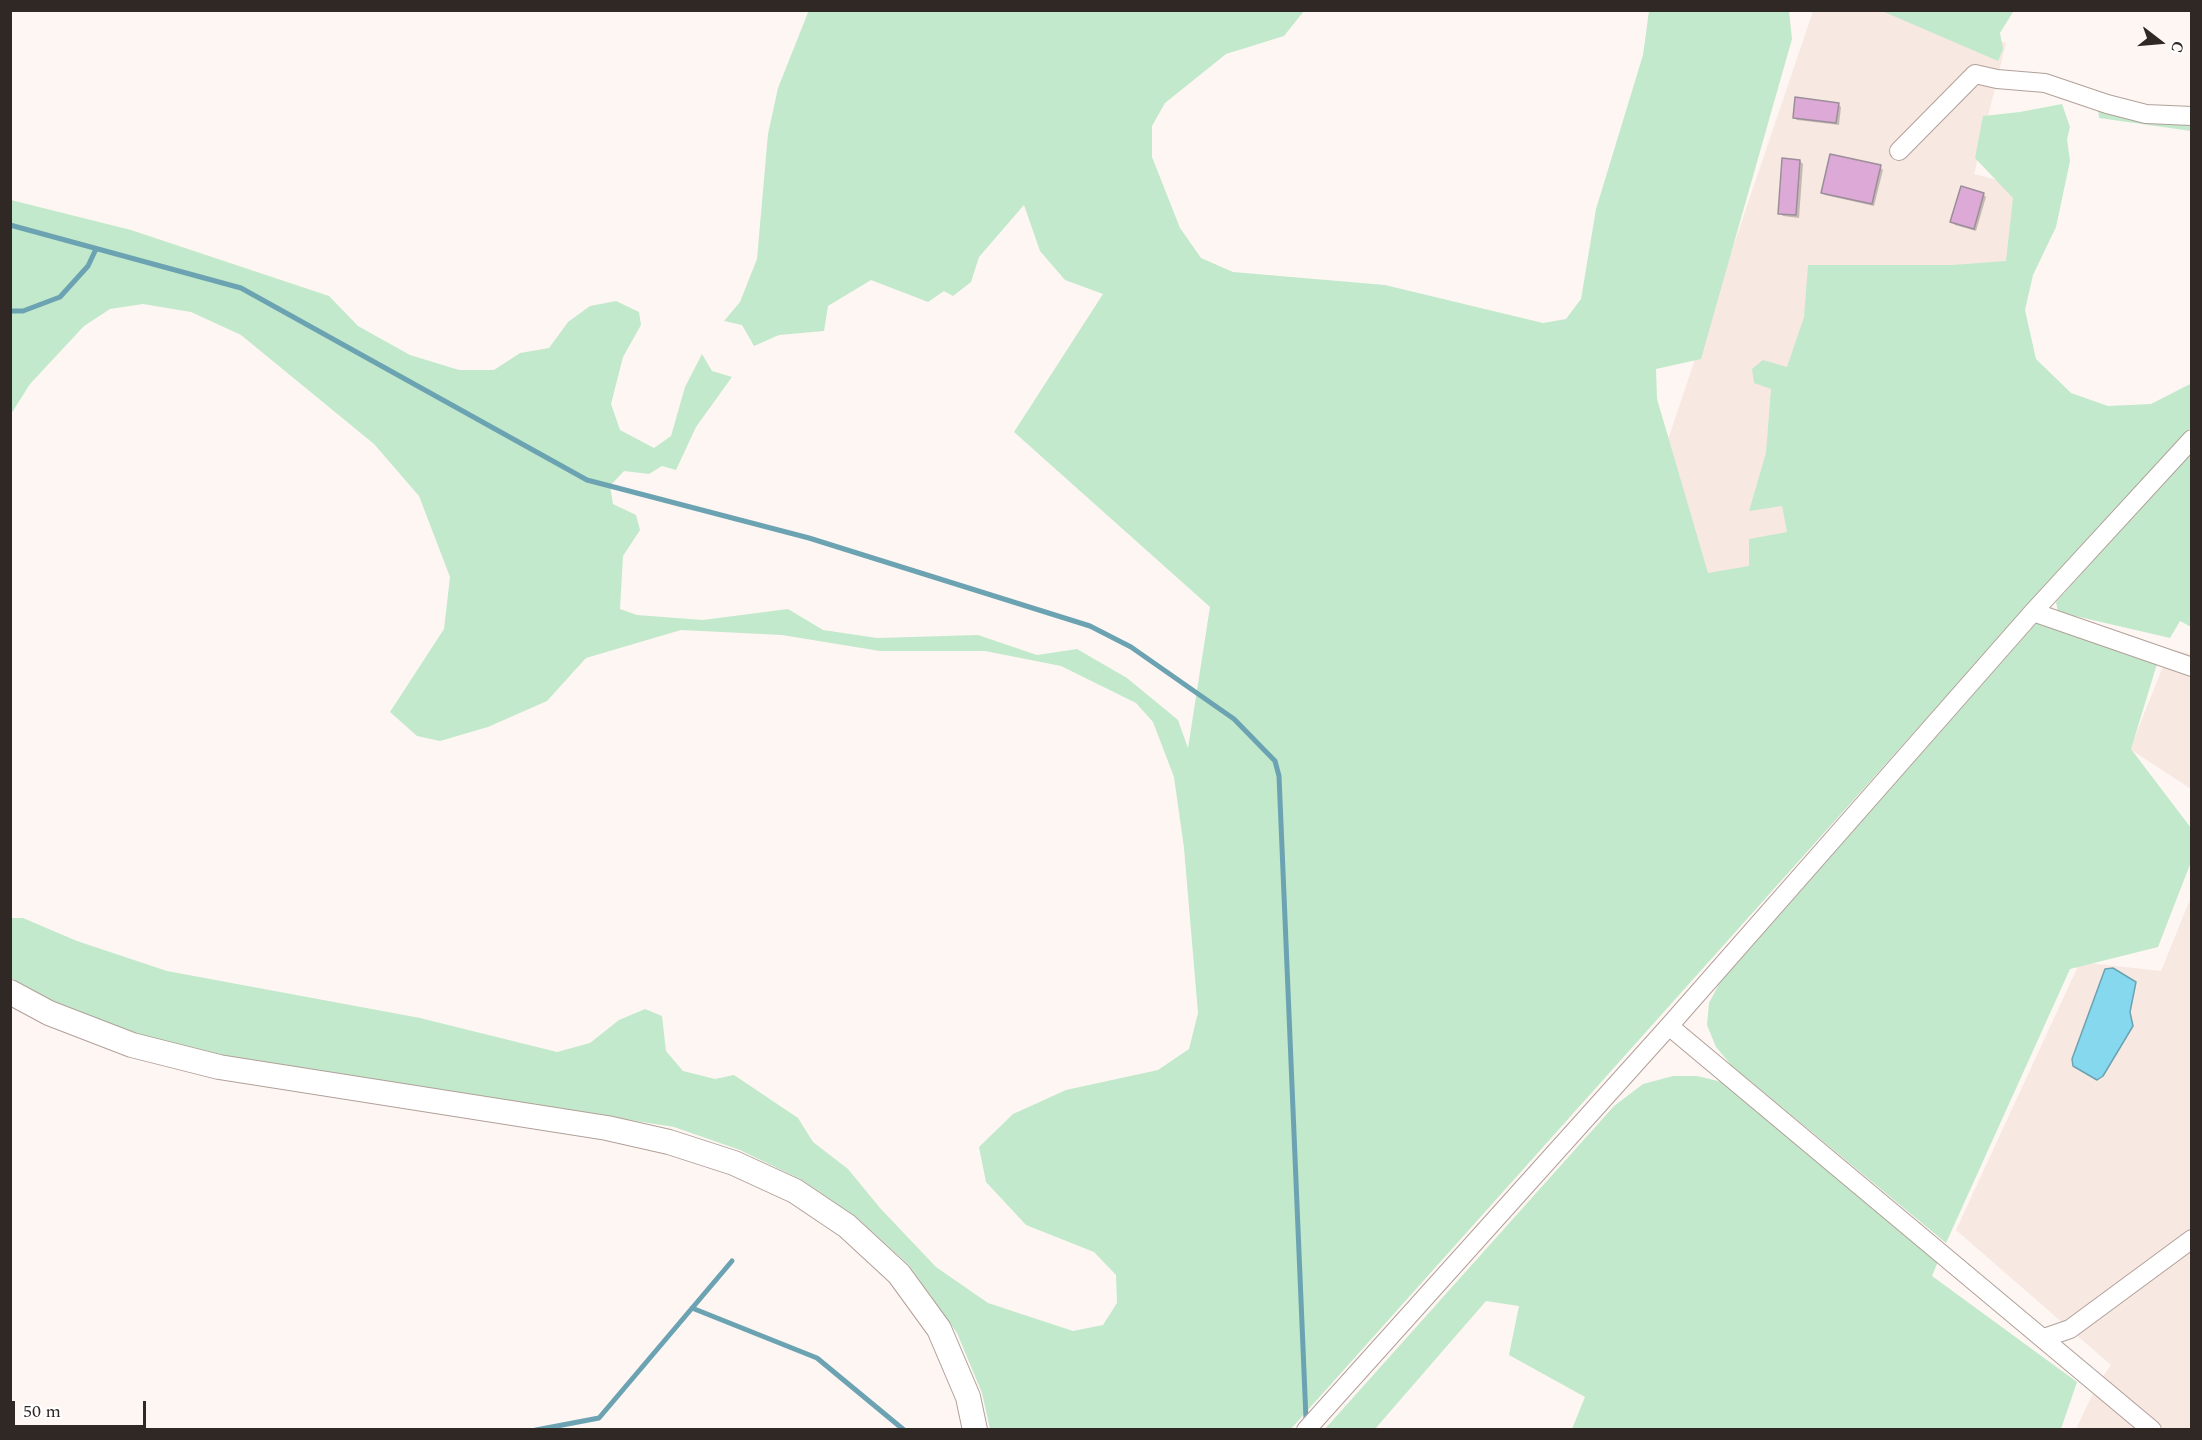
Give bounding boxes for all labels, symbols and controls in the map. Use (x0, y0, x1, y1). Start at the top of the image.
north arrow (2130, 12, 2190, 72)
text: С (2164, 38, 2190, 56)
scale bar (15, 1389, 148, 1427)
text: 50 m (23, 1398, 61, 1425)

